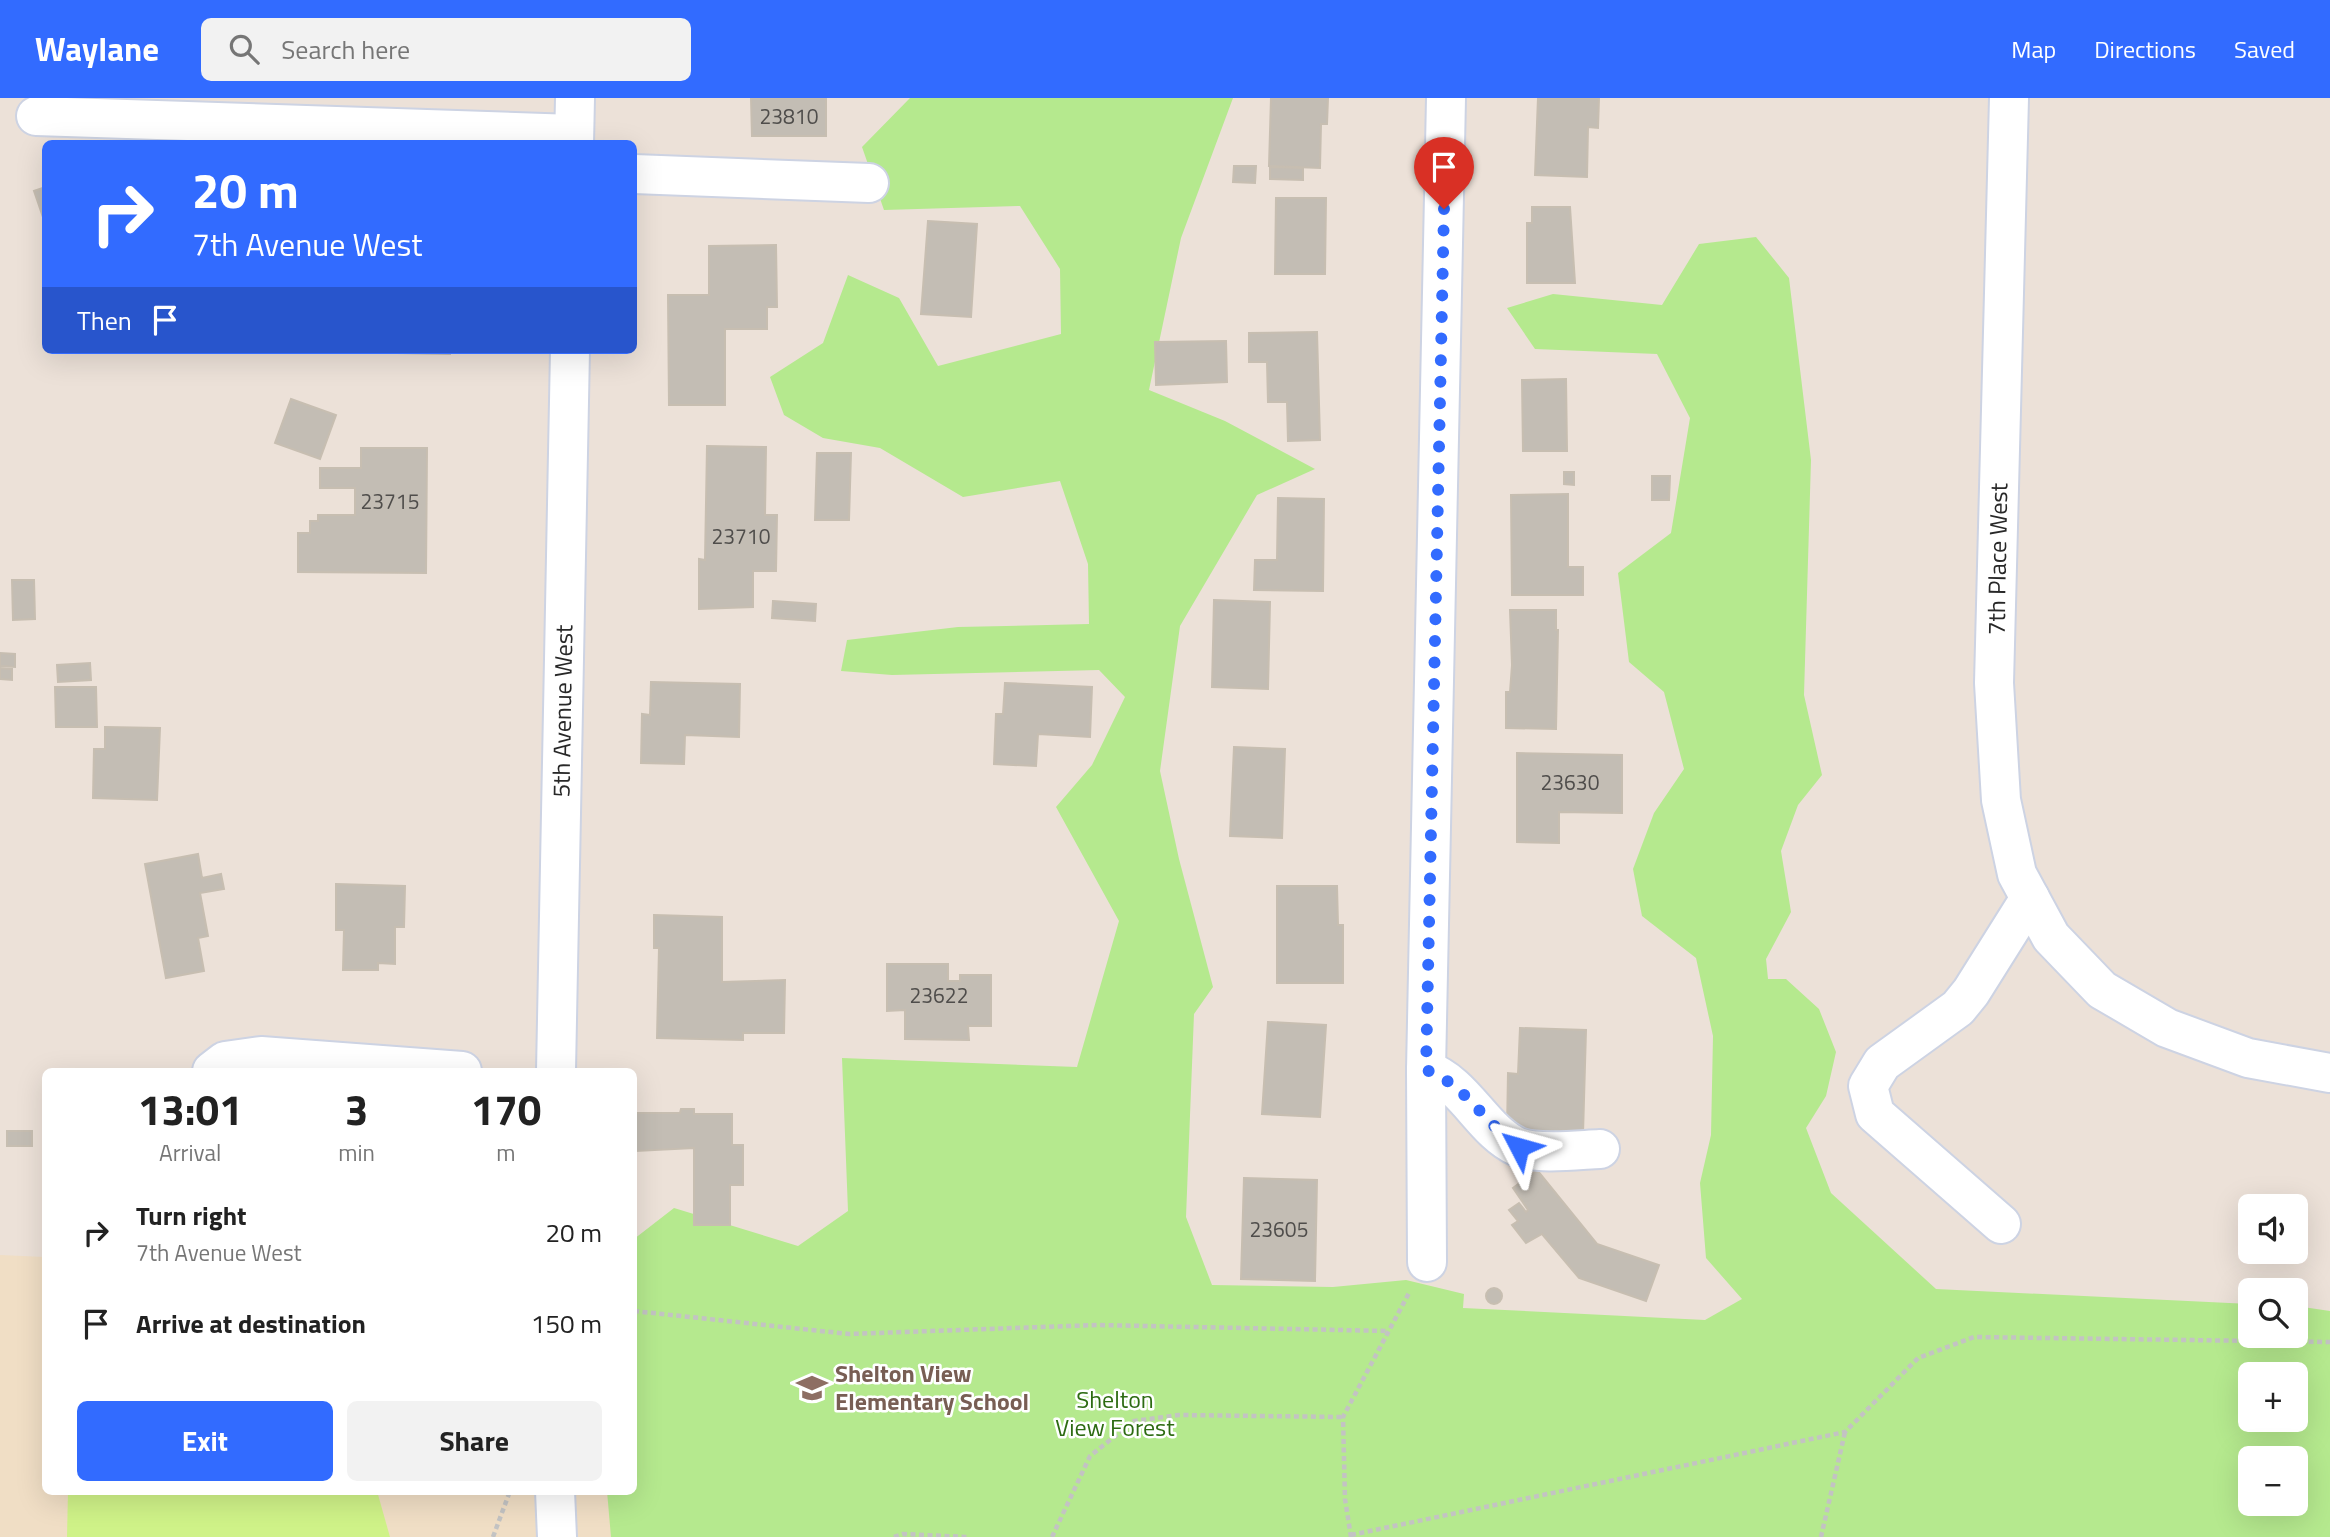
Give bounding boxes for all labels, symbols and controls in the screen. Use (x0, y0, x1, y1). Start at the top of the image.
search box (201, 18, 691, 81)
text: Waylane (35, 24, 159, 74)
icon: search (225, 30, 263, 68)
text: Search here (281, 30, 410, 69)
text: Map (2011, 31, 2056, 67)
text: Directions (2094, 31, 2196, 67)
text: Saved (2234, 31, 2295, 67)
house number: 23810 (760, 100, 818, 132)
pin (1414, 137, 1474, 209)
icon: arrive (1425, 148, 1463, 186)
text: 20 m (192, 152, 299, 227)
icon: right (77, 168, 168, 259)
text: 7th Avenue West (192, 220, 423, 268)
text: Then (77, 301, 132, 340)
icon: arrive (146, 301, 184, 339)
street label: 7th Place West (1978, 482, 2016, 635)
house number: 23715 (361, 485, 419, 517)
house number: 23710 (712, 520, 770, 552)
street label: 5th Avenue West (542, 624, 582, 798)
house number: 23630 (1541, 766, 1599, 798)
house number: 23622 (910, 979, 968, 1011)
text: 13:01 (138, 1077, 243, 1141)
text: 3 (345, 1077, 368, 1141)
text: 170 (471, 1077, 541, 1141)
position arrow (1482, 1110, 1556, 1184)
text: Arrival (159, 1135, 221, 1170)
text: min (338, 1135, 375, 1170)
text: m (496, 1135, 516, 1170)
map controls (2238, 1194, 2308, 1516)
button: sound (2238, 1194, 2308, 1264)
text: Turn right (136, 1196, 247, 1235)
text: 20 m (545, 1213, 602, 1252)
house number: 23605 (1250, 1213, 1308, 1245)
icon: right (77, 1214, 115, 1252)
text: 7th Avenue West (136, 1235, 302, 1270)
button: search (2238, 1278, 2308, 1348)
text: Arrive at destination (136, 1304, 366, 1343)
text: 150 m (531, 1304, 602, 1343)
icon: arrive (77, 1305, 115, 1343)
place label: Shelton View Elementary School (835, 1355, 1029, 1419)
button: + (2238, 1362, 2308, 1432)
school or university icon: Shelton View Elementary School (795, 1371, 829, 1405)
park label: Shelton View Forest (1055, 1381, 1175, 1445)
button: Exit (77, 1401, 333, 1481)
button: Share (347, 1401, 602, 1481)
button: − (2238, 1446, 2308, 1516)

